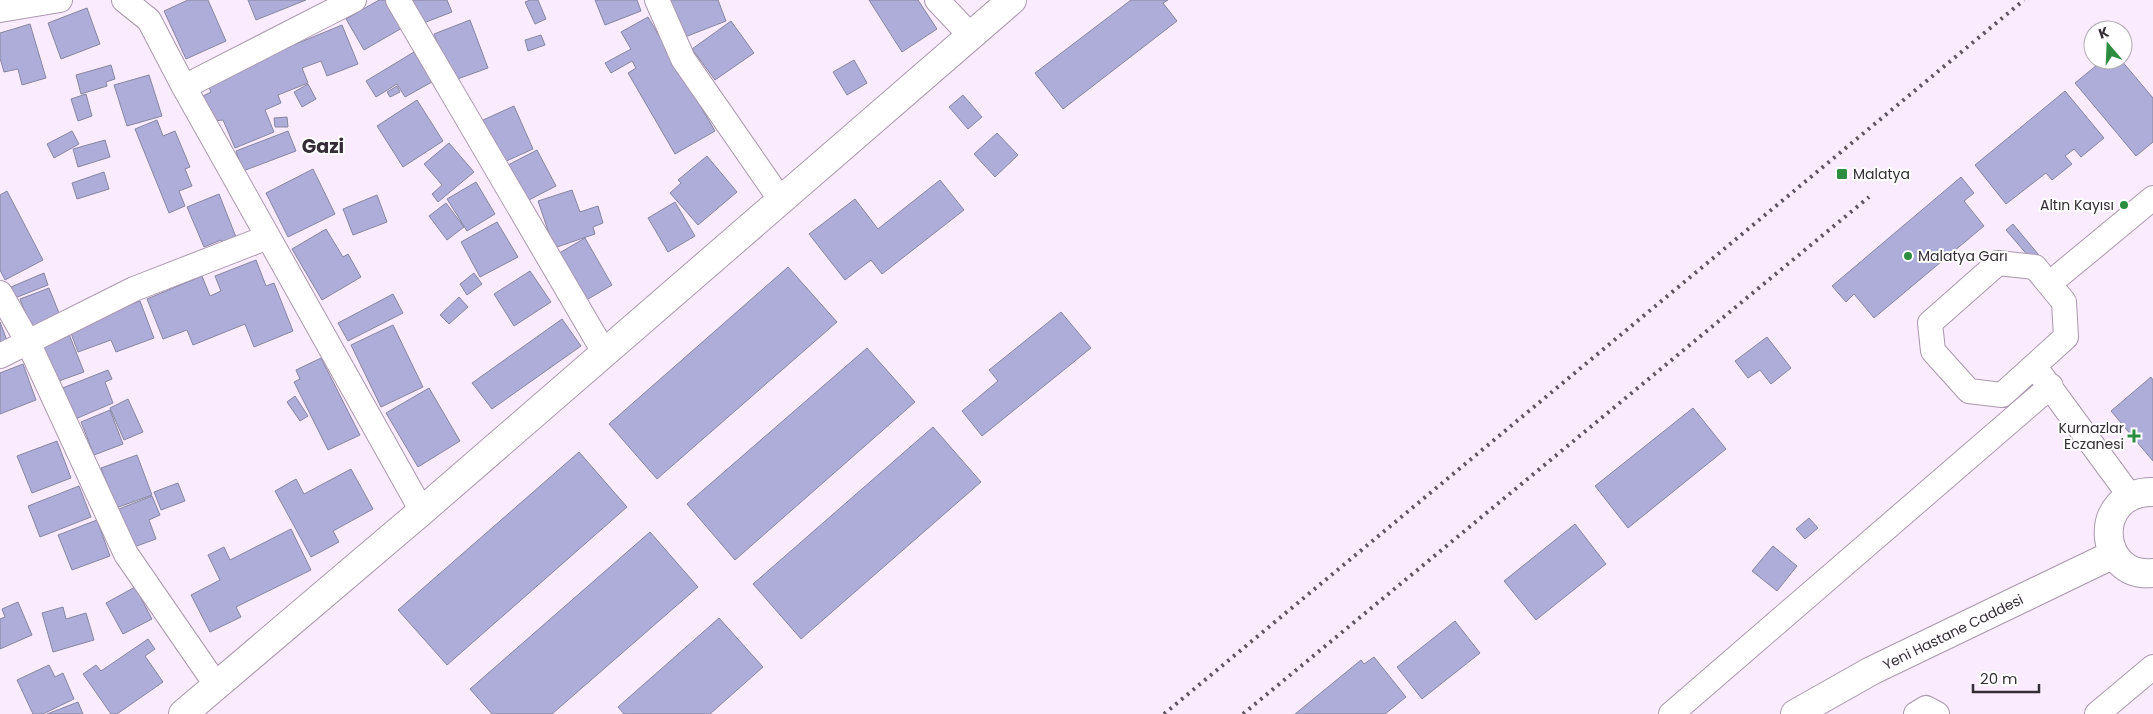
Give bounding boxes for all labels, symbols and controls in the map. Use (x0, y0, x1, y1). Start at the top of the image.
north arrow (2083, 20, 2133, 70)
text: K (2096, 22, 2112, 44)
district label: Gazi (302, 133, 344, 160)
place label: Malatya (1853, 164, 1910, 184)
marker: Malatya (1835, 167, 1849, 181)
place label: Altın Kayısı (2040, 195, 2114, 215)
marker: Altın Kayısı (2118, 199, 2130, 211)
place label: Malatya Garı (1918, 246, 2008, 266)
marker: Malatya Garı (1902, 250, 1914, 262)
place label: Kurnazlar Eczanesi (2059, 418, 2124, 454)
marker: Kurnazlar Eczanesi (2128, 430, 2140, 442)
street label: Yeni Hastane Caddesi (1879, 589, 2027, 675)
scale bar (1973, 662, 2039, 694)
text: 20 m (1980, 668, 2018, 689)

